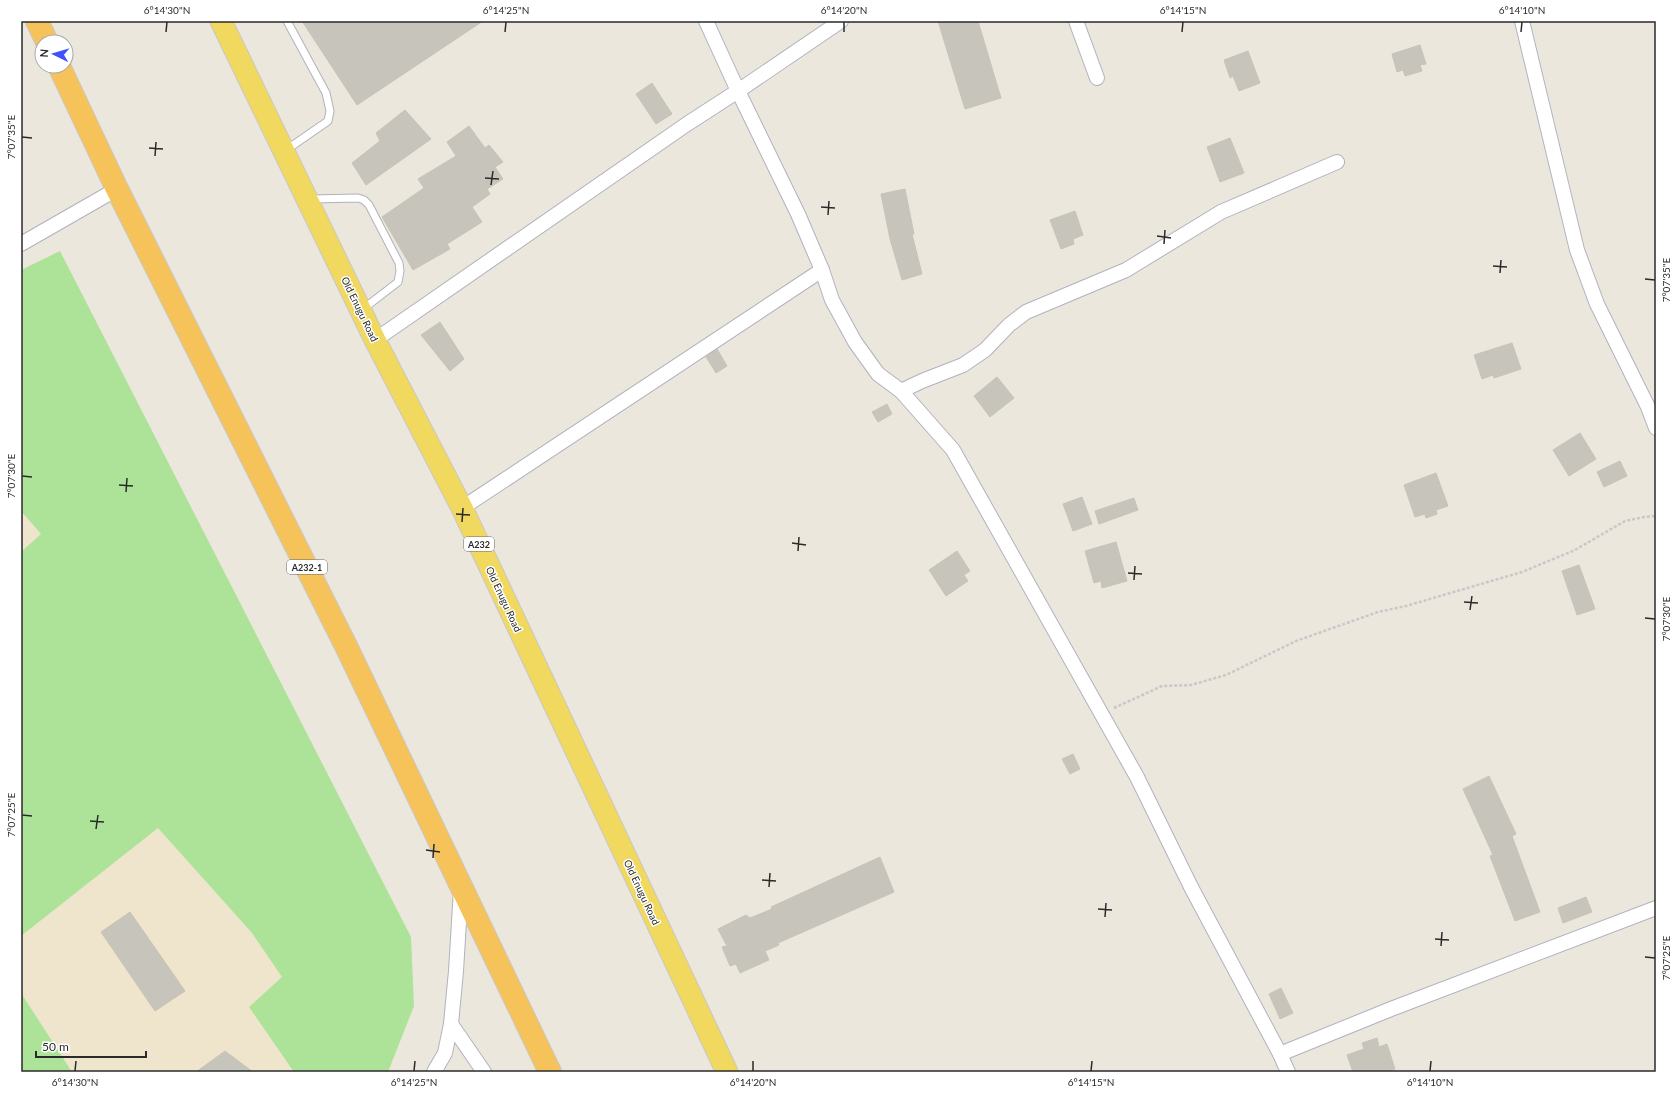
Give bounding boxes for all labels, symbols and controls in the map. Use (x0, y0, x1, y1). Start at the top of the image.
text: 6°14'30"N (144, 4, 190, 16)
text: 6°14'25"N (483, 4, 529, 16)
text: 6°14'20"N (821, 4, 867, 16)
text: 6°14'15"N (1160, 4, 1206, 16)
text: 6°14'10"N (1499, 4, 1545, 16)
north arrow (34, 34, 74, 74)
text: N (37, 48, 50, 58)
text: 7°07'35"E (5, 114, 17, 159)
text: 7°07'35"E (1660, 257, 1672, 302)
street label: Old Enugu Road (339, 275, 381, 343)
text: 7°07'30"E (5, 453, 17, 498)
road number: A232 (464, 537, 494, 551)
road number: A232-1 (287, 560, 327, 574)
street label: Old Enugu Road (484, 564, 524, 634)
text: 7°07'30"E (1660, 596, 1672, 641)
text: 7°07'25"E (5, 792, 17, 837)
street label: Old Enugu Road (622, 857, 662, 927)
text: 7°07'25"E (1660, 935, 1672, 980)
scale bar (36, 1033, 146, 1059)
text: 50 m (42, 1039, 69, 1054)
text: 6°14'30"N (52, 1076, 98, 1088)
text: 6°14'25"N (391, 1076, 437, 1088)
text: 6°14'20"N (730, 1076, 776, 1088)
text: 6°14'15"N (1068, 1076, 1114, 1088)
text: 6°14'10"N (1407, 1076, 1453, 1088)

